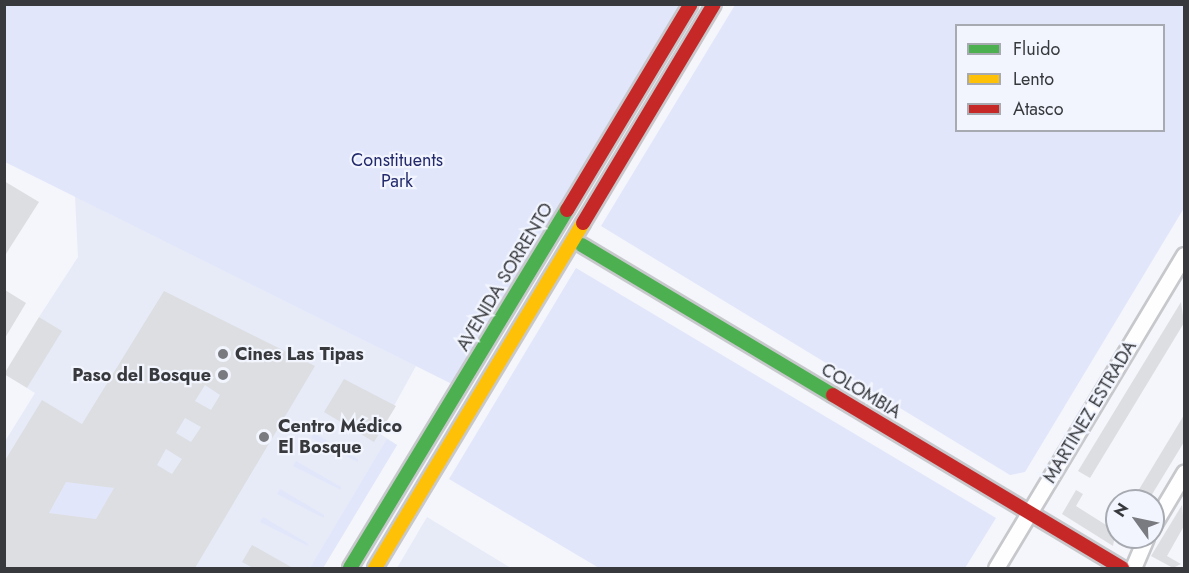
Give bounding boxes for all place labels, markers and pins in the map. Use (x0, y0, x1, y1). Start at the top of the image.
place label: Cines Las Tipas (235, 343, 364, 365)
marker: Cines Las Tipas (216, 347, 230, 361)
place label: Paso del Bosque (72, 364, 211, 386)
marker: Paso del Bosque (216, 368, 230, 382)
place label: Centro Médico El Bosque (278, 416, 402, 458)
marker: Centro Médico El Bosque (255, 428, 273, 446)

